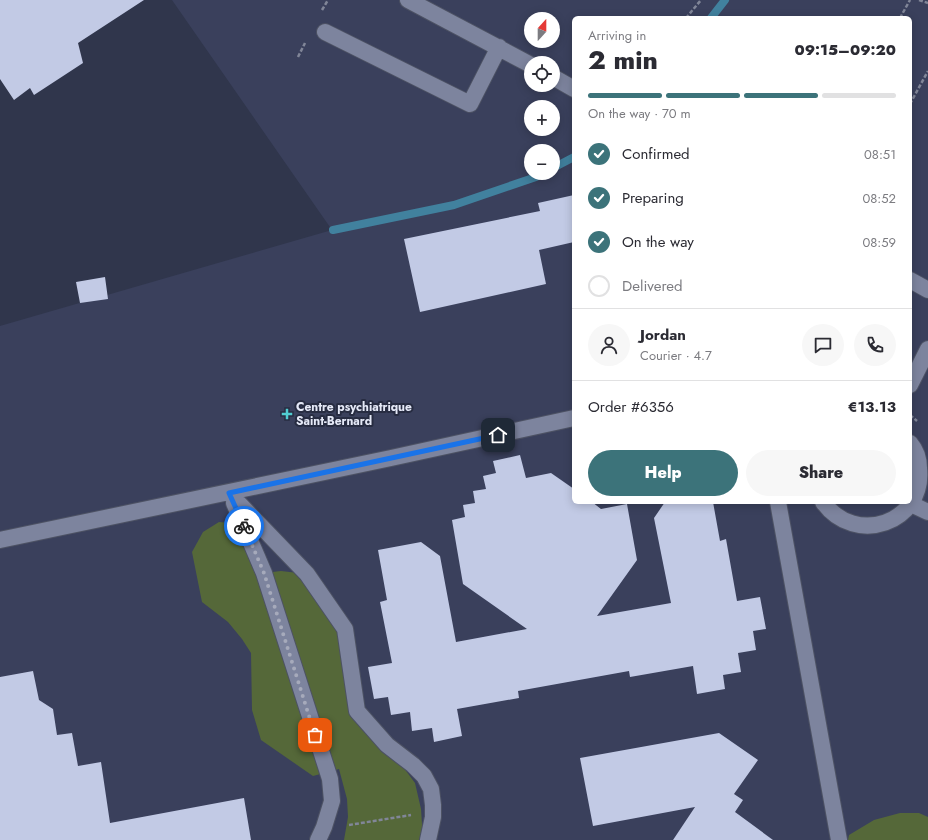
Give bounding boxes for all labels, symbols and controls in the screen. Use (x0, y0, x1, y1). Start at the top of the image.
north arrow (524, 12, 560, 48)
map controls (524, 12, 560, 180)
text: Arriving in (588, 26, 646, 45)
text: 09:15–09:20 (794, 39, 896, 61)
text: 2 min (588, 41, 658, 79)
button: locate (524, 56, 560, 92)
button: + (524, 100, 560, 136)
text: On the way · 70 m (588, 104, 691, 123)
icon: check (588, 143, 610, 165)
text: Confirmed (622, 143, 690, 165)
button: − (524, 144, 560, 180)
text: 08:51 (864, 145, 896, 164)
icon: check (588, 187, 610, 209)
text: Preparing (622, 187, 684, 209)
text: 08:52 (862, 189, 896, 208)
icon: check (588, 231, 610, 253)
text: On the way (622, 231, 694, 253)
text: 08:59 (862, 233, 896, 252)
text: Delivered (622, 275, 683, 297)
button: person (588, 324, 630, 366)
text: Jordan (640, 324, 686, 346)
button: chat (802, 324, 844, 366)
button: phone (854, 324, 896, 366)
text: Courier · 4.7 (640, 346, 712, 365)
text: Order #6356 (588, 396, 674, 418)
text: €13.13 (848, 396, 896, 418)
place label: Centre psychiatrique Saint-Bernard (296, 398, 412, 430)
marker: Centre psychiatrique Saint-Bernard (281, 408, 293, 420)
pin (481, 418, 515, 452)
icon: home (487, 424, 509, 446)
button: Help (588, 450, 738, 496)
button: Share (746, 450, 896, 496)
courier (224, 506, 264, 546)
icon: bike (233, 515, 255, 537)
pin (298, 718, 332, 752)
icon: bag (304, 724, 326, 746)

